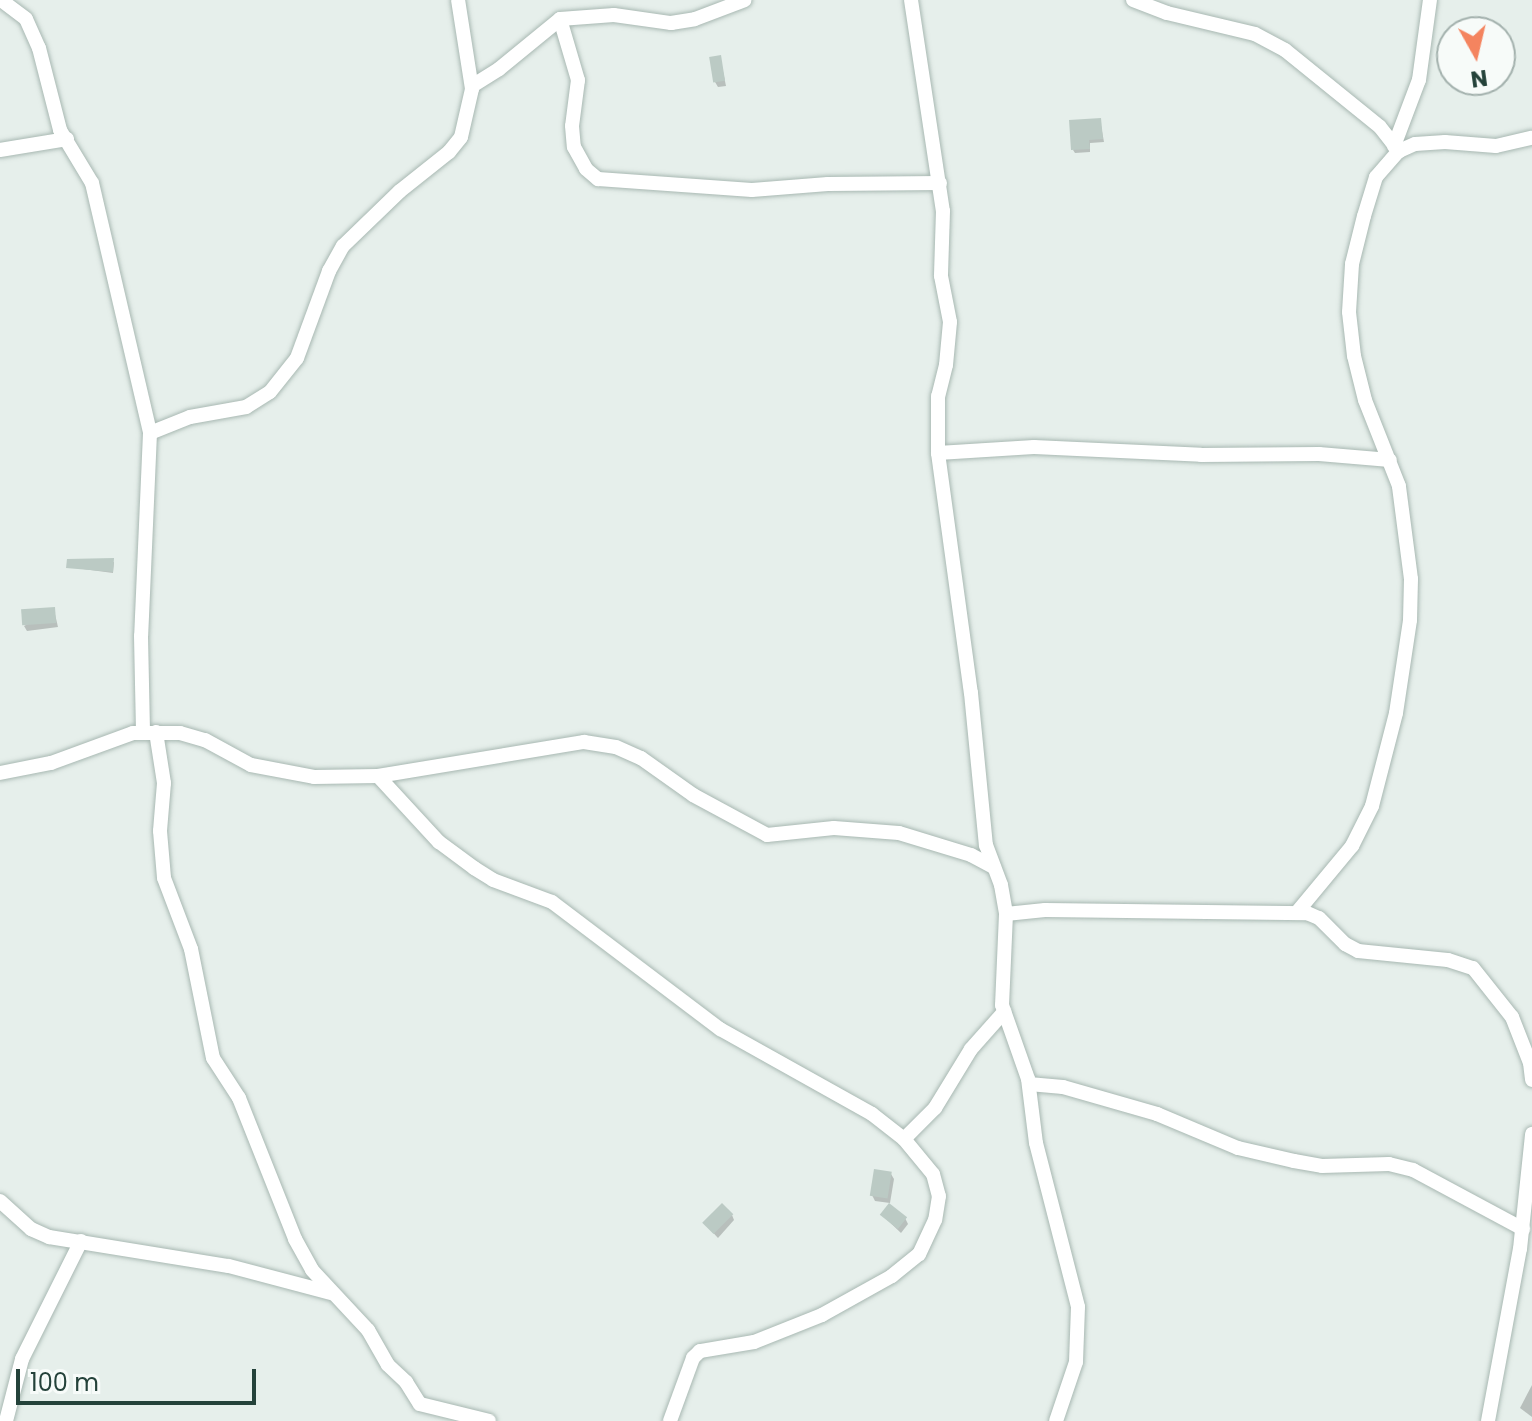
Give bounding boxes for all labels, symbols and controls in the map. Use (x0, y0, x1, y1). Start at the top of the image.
north arrow (1436, 16, 1516, 96)
text: N (1469, 62, 1489, 95)
scale bar (20, 1353, 260, 1403)
text: 100 m (30, 1366, 99, 1399)

